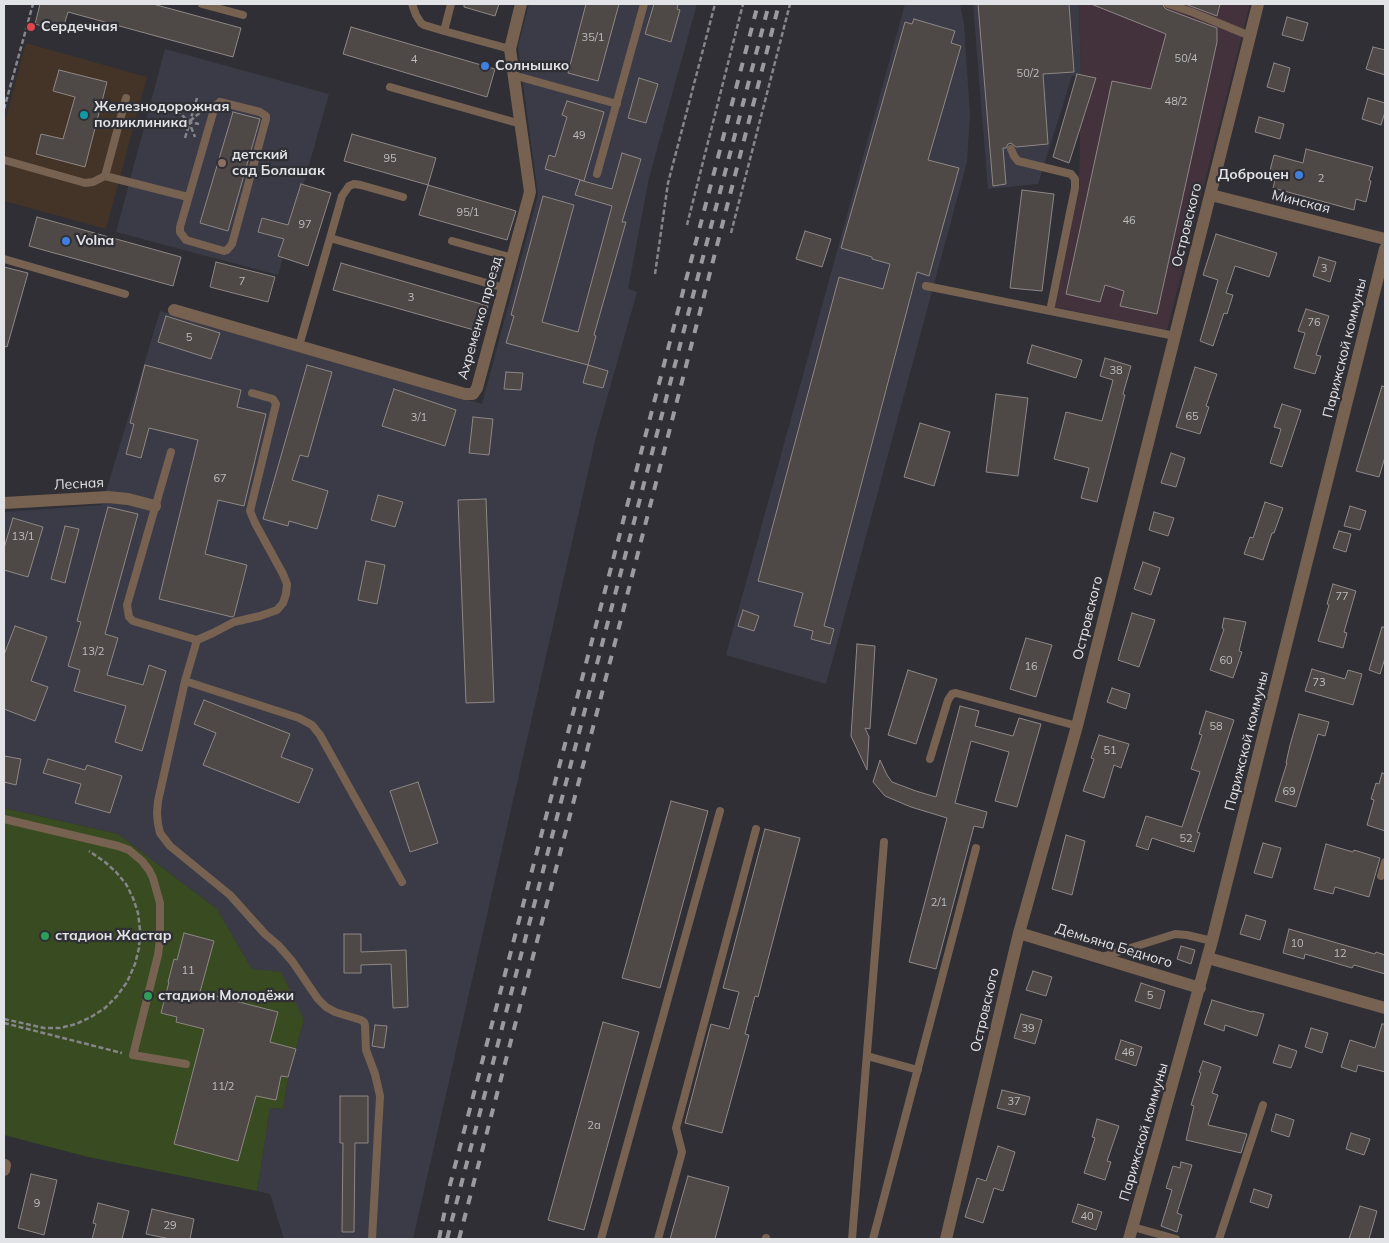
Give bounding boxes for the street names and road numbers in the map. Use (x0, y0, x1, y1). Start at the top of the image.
street label: Островского (1168, 181, 1206, 269)
street label: Минская (1270, 187, 1332, 217)
street label: Ахременко проезд (454, 254, 506, 382)
street label: Парижской коммуны (1320, 277, 1370, 419)
street label: Лесная (54, 474, 104, 494)
street label: Островского (1069, 574, 1107, 662)
street label: Парижской коммуны (1222, 670, 1272, 812)
street label: Демьяна Бедного (1054, 920, 1174, 972)
street label: Островского (967, 966, 1003, 1054)
street label: Парижской коммуны (1116, 1061, 1172, 1203)

